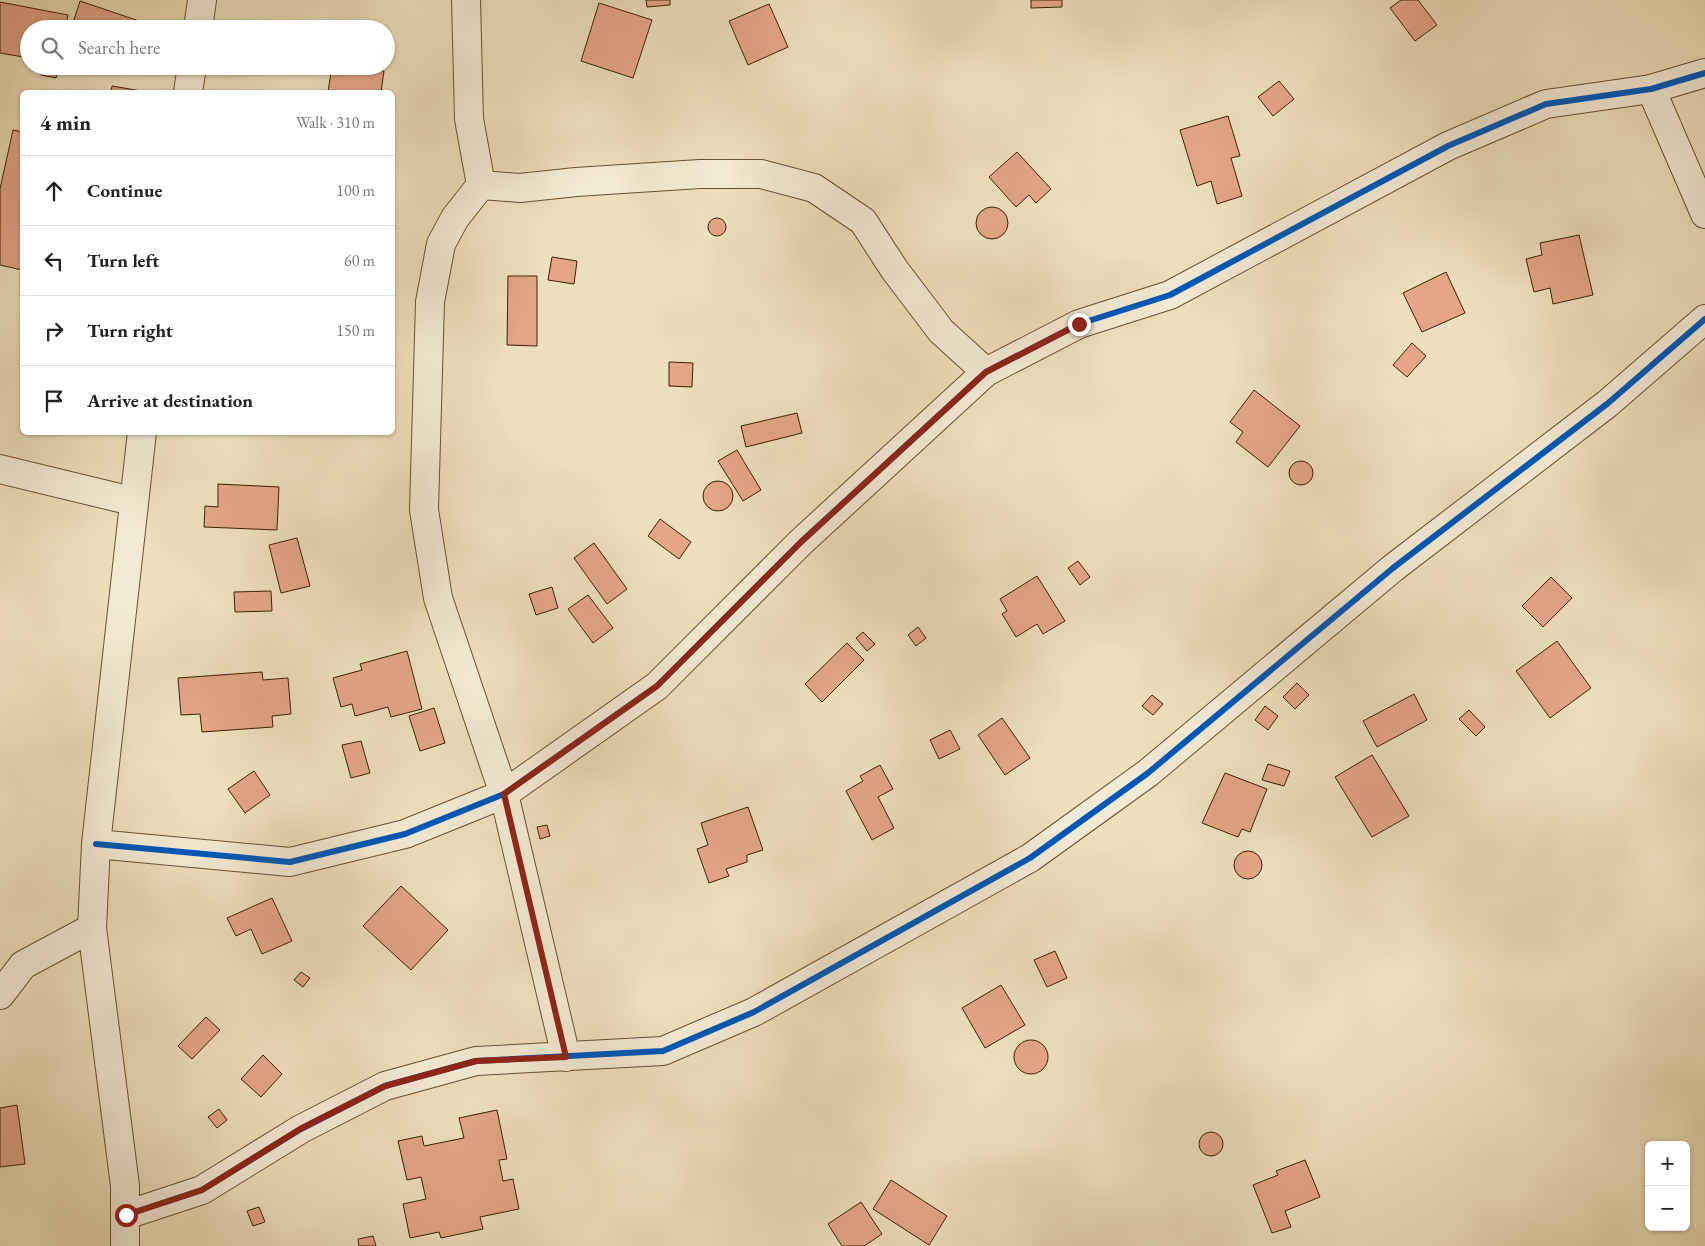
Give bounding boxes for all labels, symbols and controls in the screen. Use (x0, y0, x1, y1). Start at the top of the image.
search box (20, 20, 395, 75)
icon: search (38, 34, 66, 62)
text: Search here (78, 35, 160, 60)
text: 4 min (40, 109, 91, 136)
text: Walk · 310 m (296, 112, 375, 133)
icon: ahead (40, 177, 68, 205)
text: Continue (87, 178, 162, 203)
text: 100 m (336, 180, 375, 201)
icon: left (40, 247, 68, 275)
text: Turn left (87, 248, 159, 273)
text: 60 m (344, 250, 375, 271)
route end (1068, 313, 1091, 336)
icon: right (40, 317, 68, 345)
text: Turn right (87, 318, 173, 343)
text: 150 m (336, 320, 375, 341)
icon: arrive (40, 387, 68, 415)
text: Arrive at destination (87, 388, 253, 413)
map controls (1645, 1141, 1690, 1231)
button: + (1645, 1141, 1690, 1186)
button: − (1645, 1186, 1690, 1231)
route start (115, 1204, 138, 1227)

